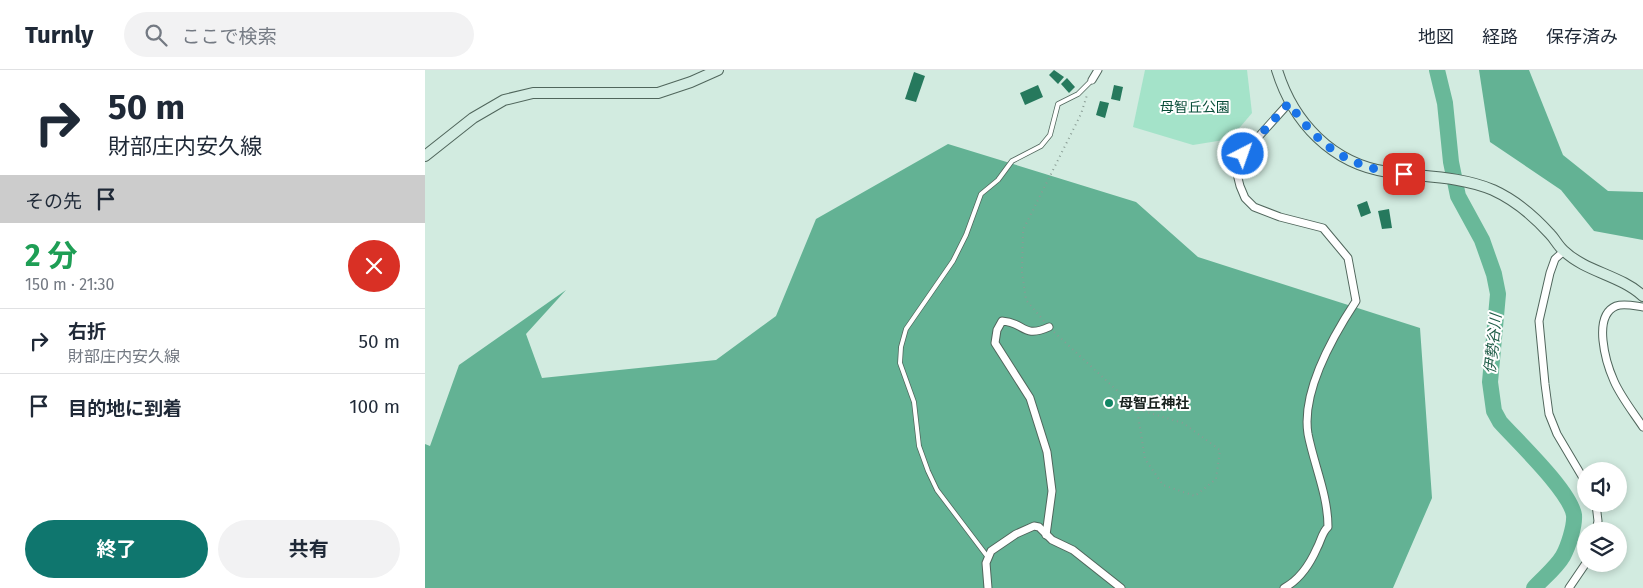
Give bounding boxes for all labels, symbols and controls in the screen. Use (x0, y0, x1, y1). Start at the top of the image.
search box (124, 12, 474, 57)
text: Turnly (25, 21, 94, 49)
icon: search (142, 21, 170, 49)
text: ここで検索 (182, 25, 277, 48)
text: 地図 (1418, 26, 1454, 48)
text: 経路 (1482, 26, 1518, 48)
text: 保存済み (1546, 26, 1618, 48)
text: 50 m (108, 86, 185, 128)
icon: right (25, 90, 90, 155)
park label: 母智丘公園 (1160, 99, 1230, 116)
position arrow (1216, 127, 1268, 179)
text: 財部庄内安久線 (108, 133, 262, 160)
pin (1383, 153, 1425, 195)
icon: arrive (1390, 160, 1418, 188)
icon: arrive (92, 185, 120, 213)
text: その先 (25, 190, 82, 213)
text: 2 分 (25, 238, 78, 274)
button: close (348, 240, 400, 292)
text: 150 m · 21:30 (25, 275, 115, 294)
water label: 伊勢谷川 (1481, 311, 1505, 375)
text: 右折 (68, 320, 106, 343)
icon: right (25, 327, 53, 355)
text: 50 m (359, 330, 400, 353)
text: 財部庄内安久線 (68, 347, 180, 366)
icon: arrive (25, 392, 53, 420)
text: 100 m (349, 395, 400, 418)
place label: 母智丘神社 (1119, 395, 1189, 412)
text: 目的地に到着 (68, 397, 182, 420)
marker: 母智丘神社 (1103, 397, 1115, 409)
map controls (1577, 462, 1627, 572)
button: sound (1577, 462, 1627, 512)
button: 終了 (25, 520, 208, 578)
button: 共有 (218, 520, 400, 578)
button: layers (1577, 522, 1627, 572)

